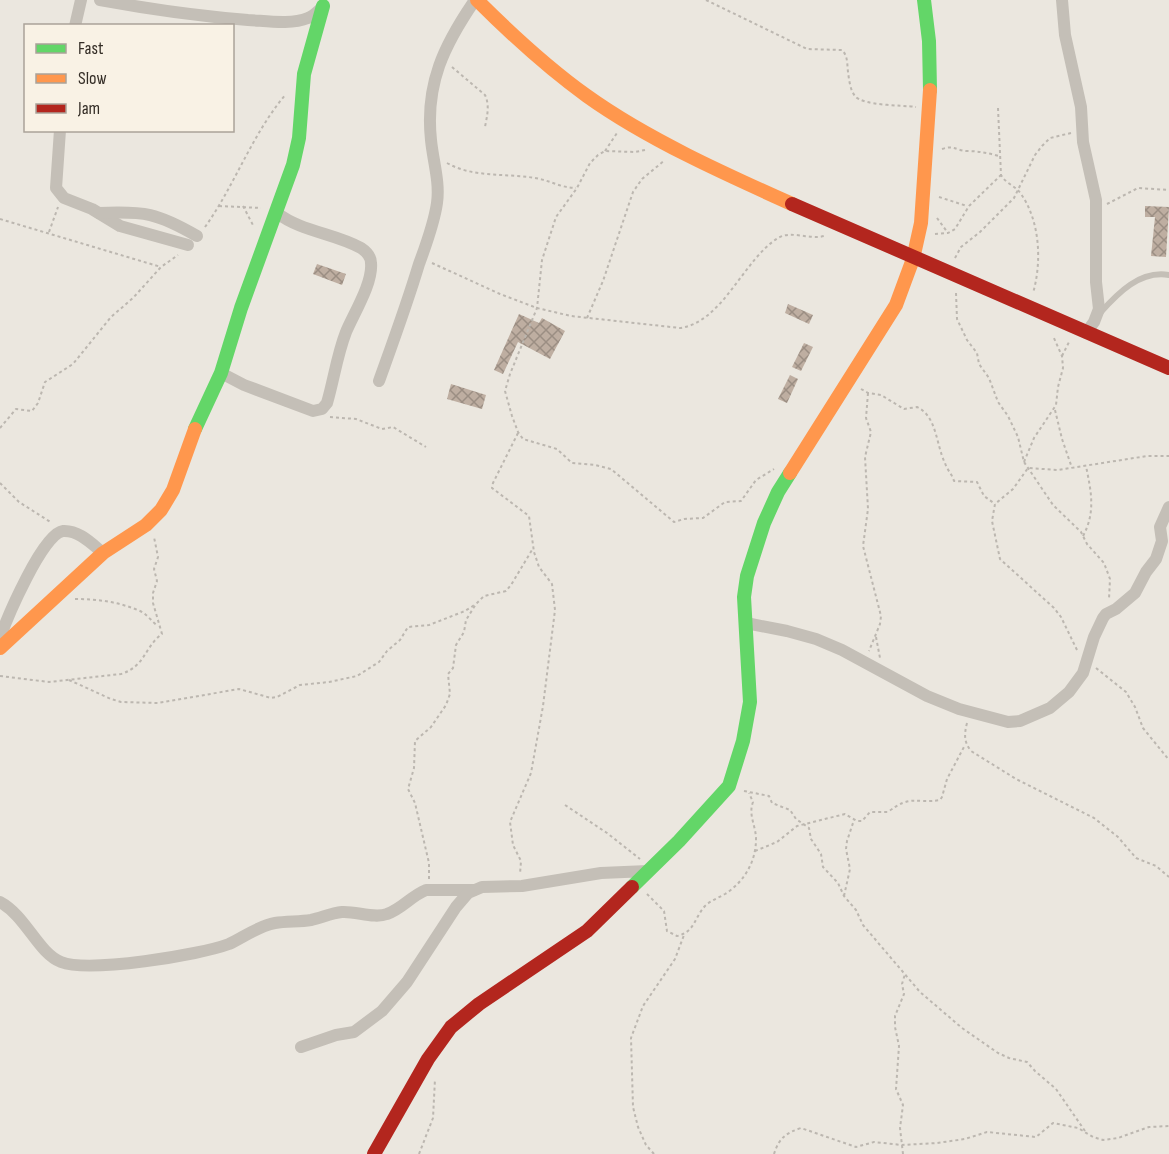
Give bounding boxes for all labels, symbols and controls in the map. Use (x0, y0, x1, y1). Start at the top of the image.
legend (24, 24, 234, 132)
text: Fast (78, 38, 104, 59)
text: Slow (78, 68, 107, 89)
text: Jam (77, 98, 100, 119)

